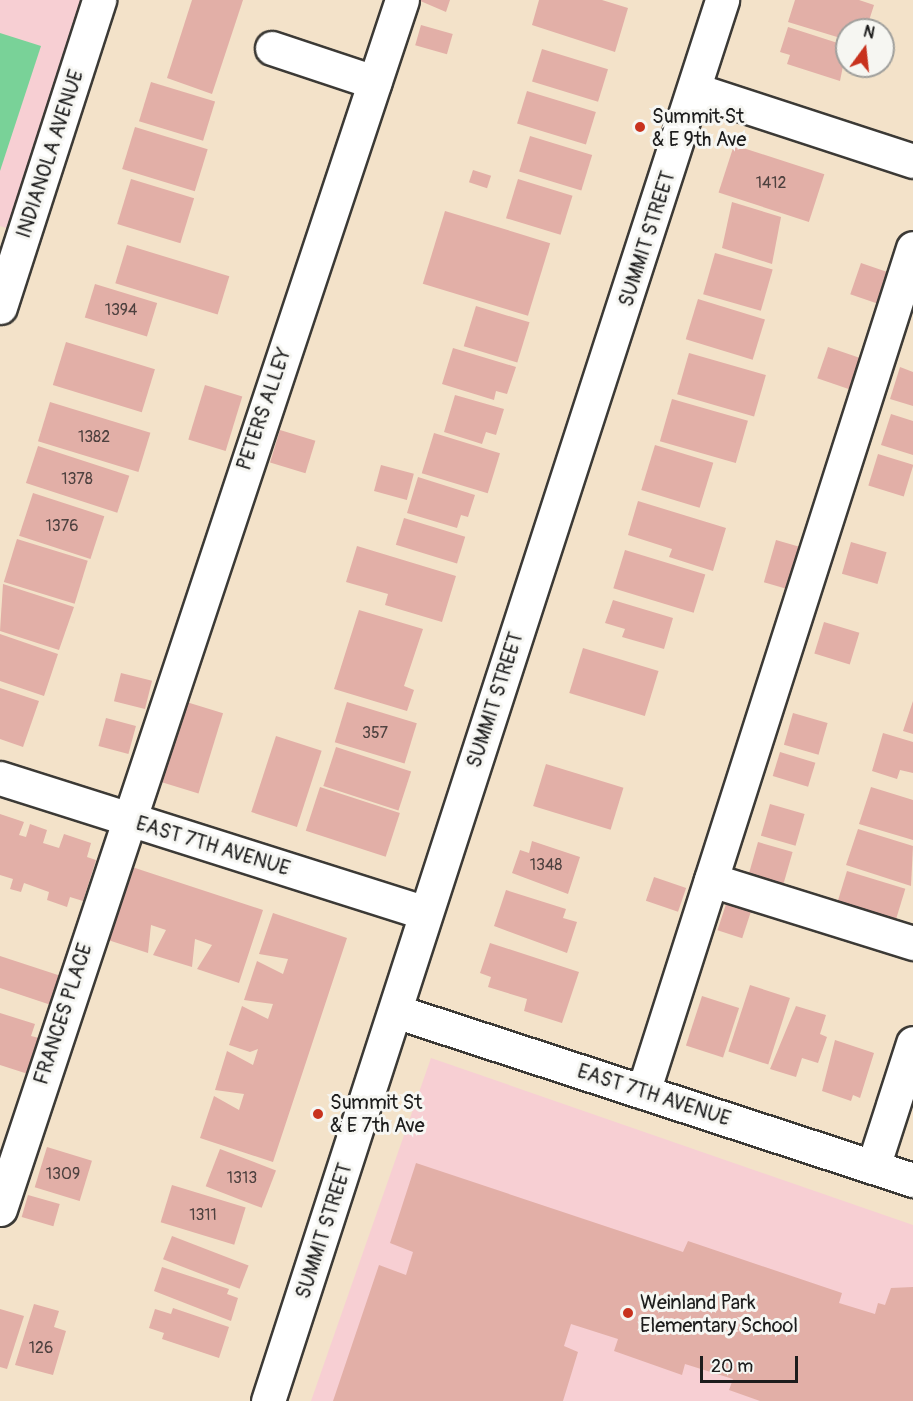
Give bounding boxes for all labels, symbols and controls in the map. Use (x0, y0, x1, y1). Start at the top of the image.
north arrow (835, 18, 895, 78)
text: N (861, 21, 877, 44)
street label: INDIANOLA AVENUE (11, 67, 89, 241)
place label: Summit St & E 9th Ave (652, 104, 746, 151)
marker: Summit St & E 9th Ave (633, 120, 647, 134)
street label: SUMMIT STREET (614, 168, 680, 310)
house number: 1412 (756, 173, 786, 193)
house number: 1394 (105, 300, 137, 320)
street label: PETERS ALLEY (232, 345, 296, 473)
house number: 1382 (78, 427, 110, 447)
house number: 1378 (61, 469, 93, 489)
house number: 1376 (46, 516, 78, 536)
street label: SUMMIT STREET (462, 629, 528, 771)
house number: 357 (362, 723, 388, 743)
street label: EAST 7TH AVENUE (133, 811, 293, 881)
house number: 1348 (530, 855, 562, 875)
street label: FRANCES PLACE (29, 940, 97, 1088)
street label: EAST 7TH AVENUE (574, 1059, 734, 1131)
place label: Summit St & E 7th Ave (330, 1090, 425, 1137)
marker: Summit St & E 7th Ave (311, 1107, 325, 1121)
street label: SUMMIT STREET (291, 1160, 357, 1302)
house number: 1309 (46, 1164, 80, 1184)
house number: 1313 (227, 1168, 257, 1188)
house number: 1311 (189, 1205, 217, 1225)
place label: Weinland Park Elementary School (640, 1290, 798, 1337)
marker: Weinland Park Elementary School (621, 1306, 635, 1320)
house number: 126 (29, 1338, 53, 1358)
scale bar (703, 1344, 800, 1382)
text: 20 m (711, 1355, 753, 1378)

